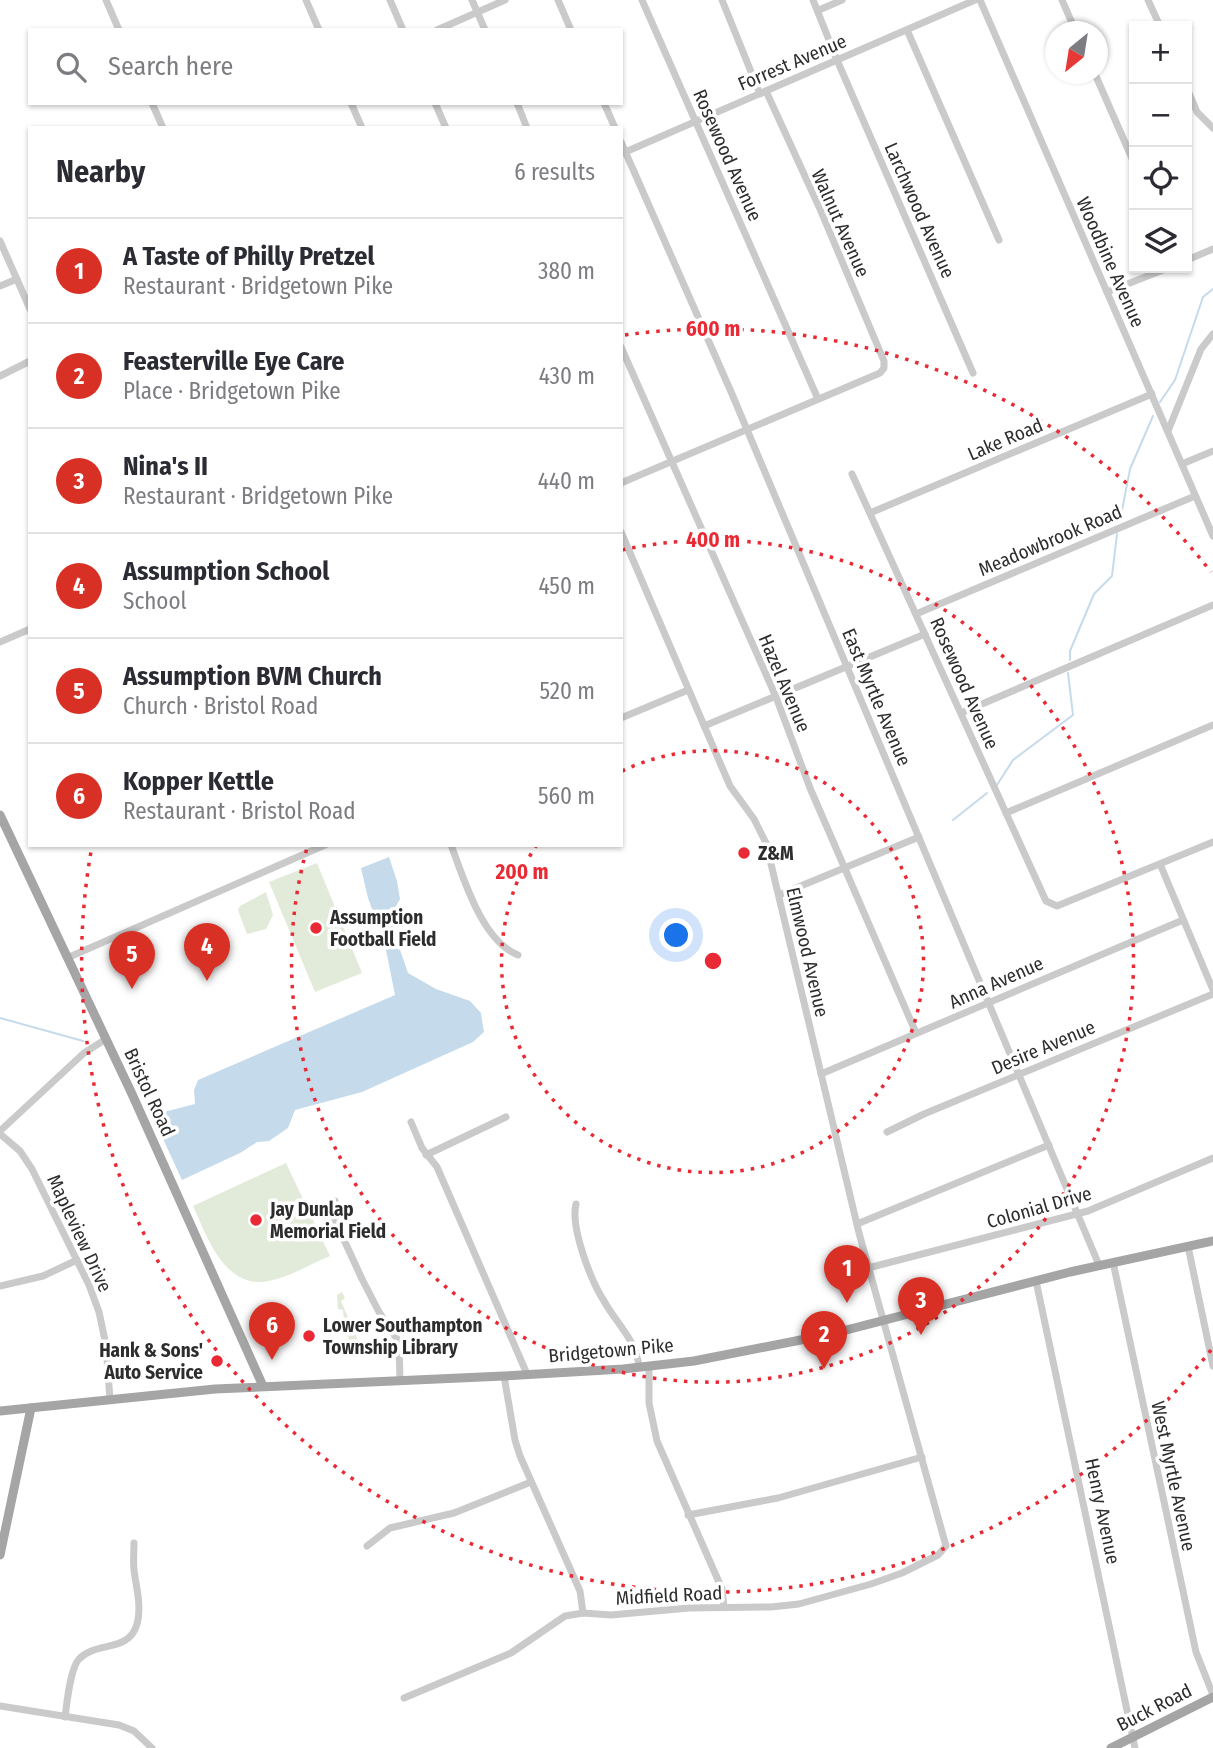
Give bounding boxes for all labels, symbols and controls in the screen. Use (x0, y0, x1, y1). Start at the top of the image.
north arrow (1045, 21, 1108, 84)
map controls (1129, 21, 1192, 273)
button: + (1129, 21, 1192, 84)
search box (28, 28, 623, 105)
street label: Forrest Avenue (734, 29, 850, 96)
icon: search (52, 48, 90, 86)
text: Search here (108, 51, 233, 82)
button: − (1129, 84, 1192, 147)
street label: Rosewood Avenue (688, 86, 767, 225)
street label: Larchwood Avenue (879, 139, 960, 282)
button: locate (1129, 147, 1192, 210)
text: Nearby (56, 154, 145, 190)
text: 6 results (514, 158, 595, 186)
street label: Walnut Avenue (807, 166, 875, 281)
street label: Woodbine Avenue (1072, 194, 1150, 331)
button: layers (1129, 210, 1192, 273)
text: A Taste of Philly Pretzel (123, 241, 375, 272)
text: 1 (74, 257, 84, 285)
text: 380 m (538, 257, 595, 285)
text: Restaurant · Bridgetown Pike (123, 272, 393, 300)
text: 600 m (686, 316, 740, 342)
text: Feasterville Eye Care (123, 346, 345, 377)
text: 2 (74, 362, 84, 390)
text: 430 m (539, 362, 595, 390)
text: Place · Bridgetown Pike (123, 377, 341, 405)
street label: Lake Road (964, 413, 1046, 466)
text: Nina's II (123, 451, 208, 482)
text: 3 (74, 467, 84, 495)
text: 440 m (538, 467, 595, 495)
text: Restaurant · Bridgetown Pike (123, 482, 393, 510)
street label: Meadowbrook Road (975, 500, 1125, 581)
text: 400 m (686, 527, 740, 553)
text: Assumption School (123, 556, 329, 587)
text: 4 (73, 572, 85, 600)
text: 450 m (538, 572, 595, 600)
text: School (123, 587, 187, 615)
street label: Rosewood Avenue (925, 614, 1004, 753)
street label: East Myrtle Avenue (837, 625, 916, 769)
street label: Hazel Avenue (754, 631, 815, 736)
text: Assumption BVM Church (123, 661, 382, 692)
text: 5 (73, 677, 85, 705)
text: 520 m (539, 677, 595, 705)
text: Church · Bristol Road (123, 692, 318, 720)
text: Kopper Kettle (123, 766, 274, 797)
text: 6 (73, 782, 85, 810)
text: 560 m (538, 782, 595, 810)
text: Restaurant · Bristol Road (123, 797, 356, 825)
place label: Z&M (758, 842, 794, 865)
marker: Z&M (736, 845, 752, 861)
text: 200 m (494, 859, 549, 885)
street label: Elmwood Avenue (781, 885, 834, 1019)
place label: Assumption Football Field (329, 906, 436, 951)
your location (659, 918, 693, 952)
marker: Assumption Football Field (308, 920, 324, 936)
pin: 4 (184, 923, 230, 981)
pin: 5 (109, 931, 155, 989)
centre of rings (701, 949, 725, 973)
street label: Anna Avenue (945, 951, 1047, 1013)
street label: Desire Avenue (988, 1015, 1098, 1080)
street label: Bristol Road (119, 1044, 180, 1140)
street label: Mapleview Drive (42, 1171, 117, 1296)
street label: Colonial Drive (984, 1182, 1094, 1233)
place label: Jay Dunlap Memorial Field (269, 1198, 386, 1243)
marker: Jay Dunlap Memorial Field (248, 1212, 264, 1228)
pin: 1 (824, 1245, 870, 1303)
pin: 3 (898, 1277, 944, 1335)
pin: 6 (249, 1302, 295, 1360)
pin: 2 (801, 1311, 847, 1369)
place label: Lower Southampton Township Library (323, 1314, 482, 1359)
marker: Lower Southampton Township Library (301, 1328, 317, 1344)
street label: Bridgetown Pike (547, 1334, 675, 1367)
place label: Hank & Sons' Auto Service (99, 1339, 203, 1384)
marker: Hank & Sons' Auto Service (209, 1353, 225, 1369)
street label: West Myrtle Avenue (1146, 1399, 1201, 1553)
street label: Henry Avenue (1080, 1456, 1125, 1566)
street label: Midfield Road (615, 1581, 723, 1610)
street label: Buck Road (1113, 1679, 1196, 1736)

